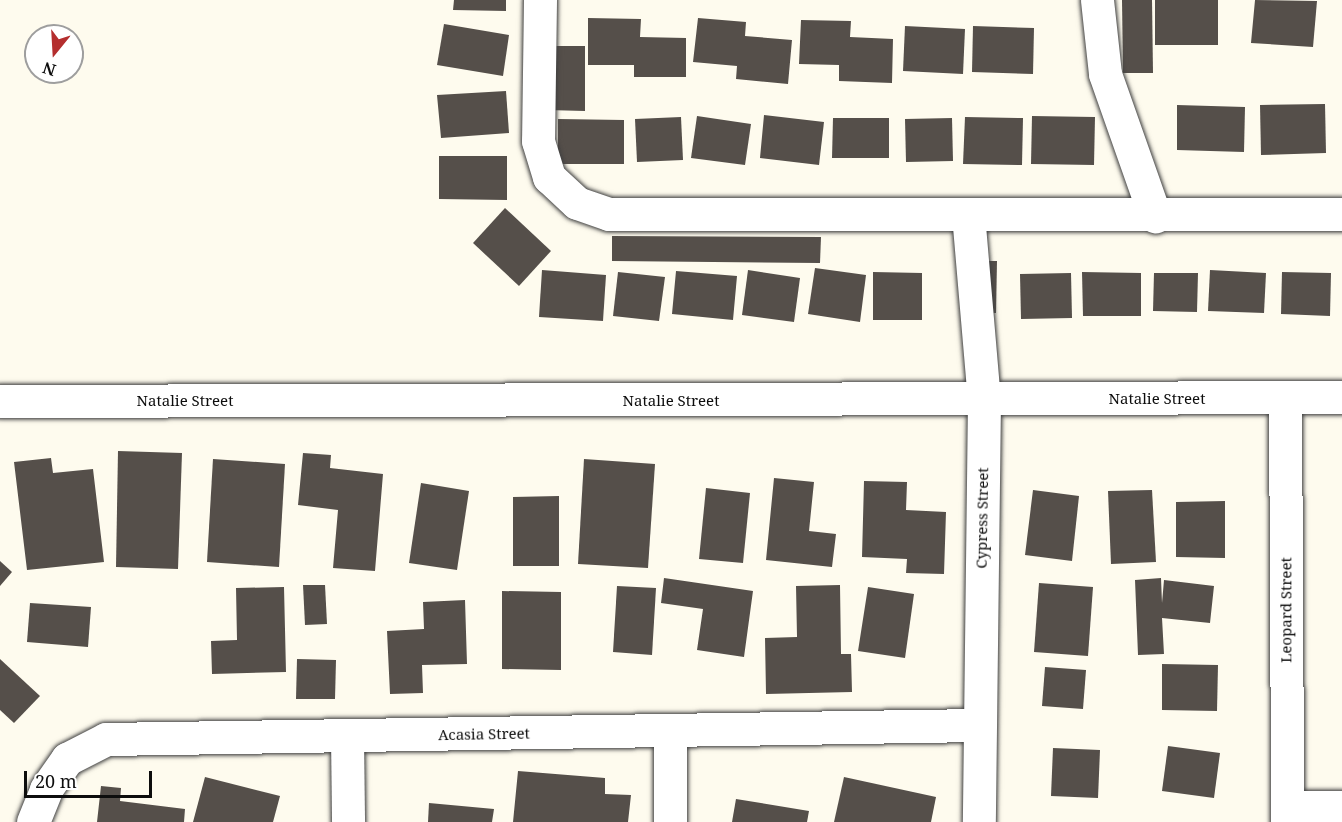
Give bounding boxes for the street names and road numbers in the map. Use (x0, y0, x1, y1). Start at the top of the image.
street label: Natalie Street (1109, 390, 1205, 408)
street label: Natalie Street (137, 392, 233, 410)
street label: Natalie Street (623, 392, 719, 410)
street label: Cypress Street (972, 467, 992, 569)
street label: Leopard Street (1277, 557, 1295, 663)
street label: Acasia Street (438, 724, 530, 744)

